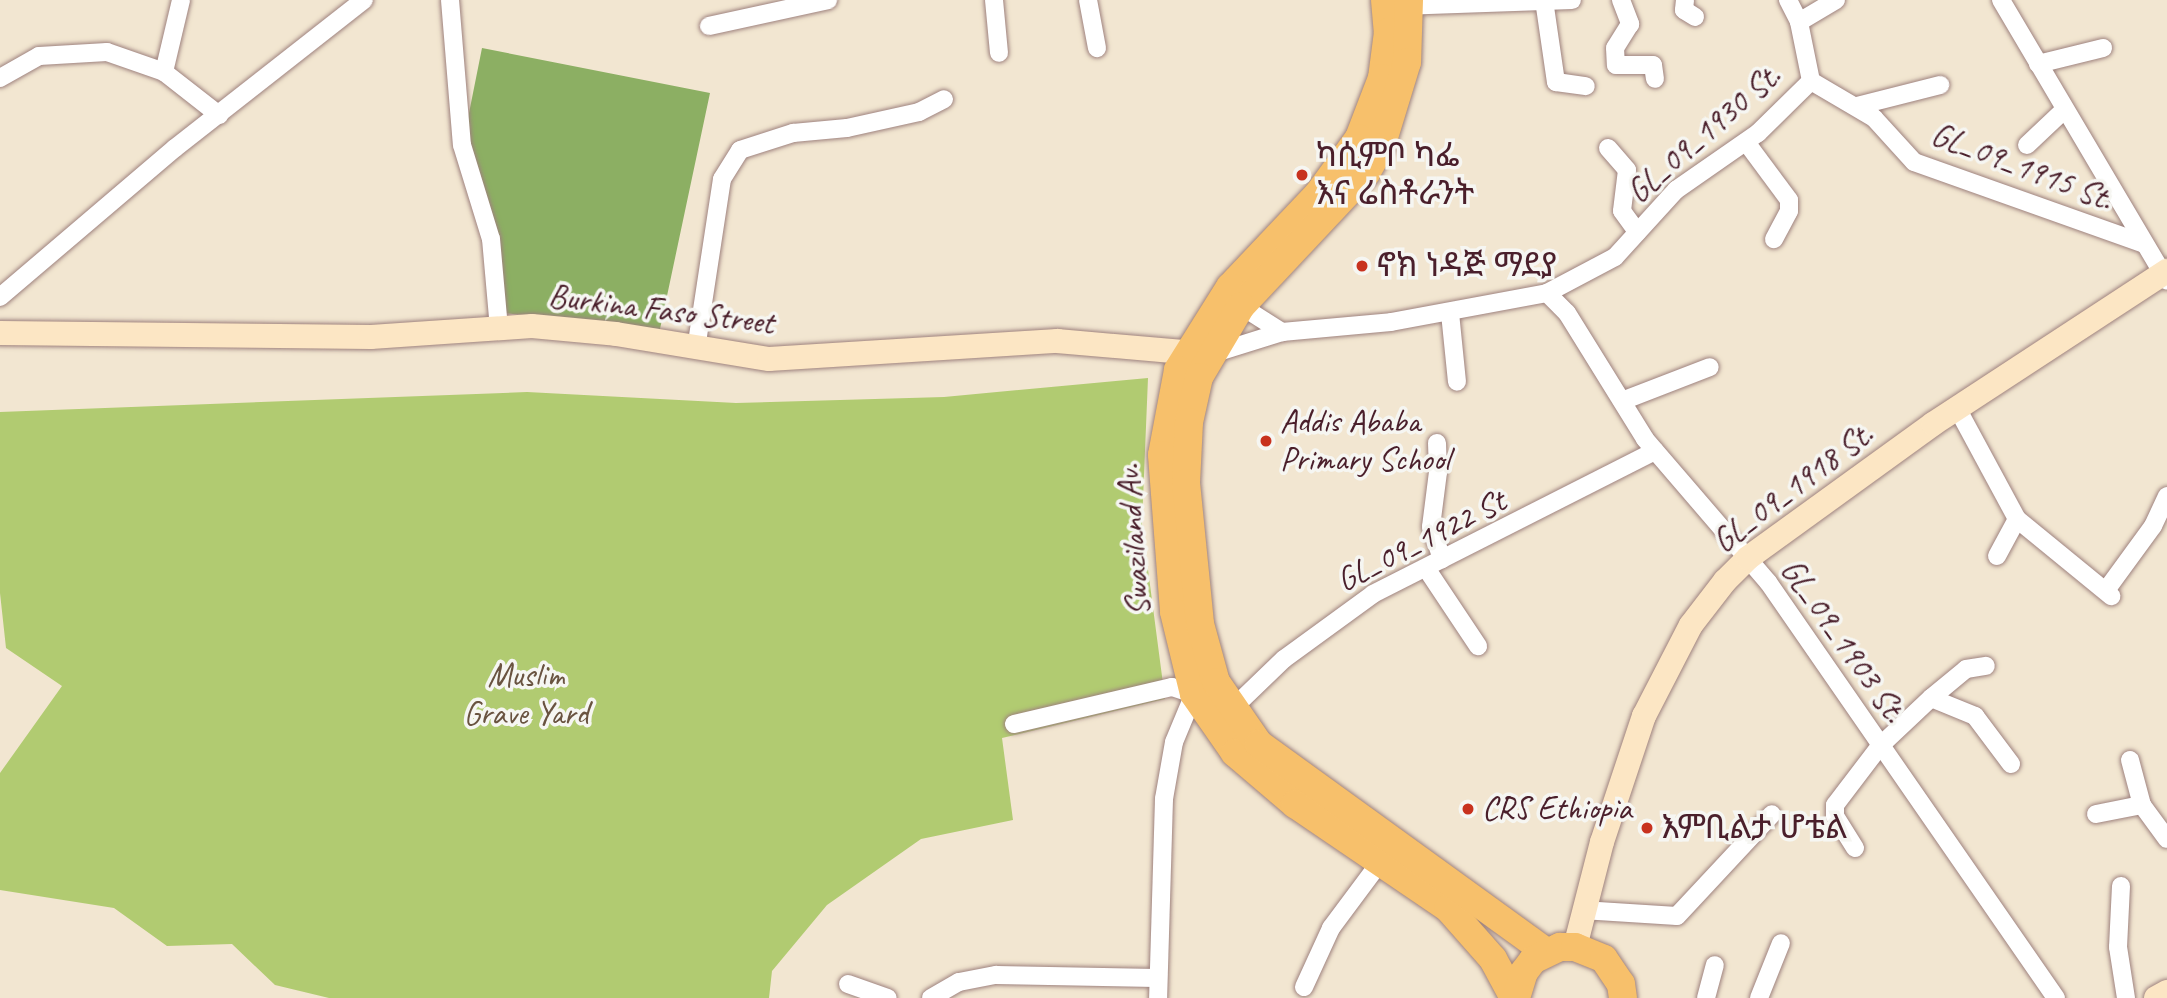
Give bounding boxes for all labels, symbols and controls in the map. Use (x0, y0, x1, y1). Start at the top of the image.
street label: GL_09_1930 St. (1619, 56, 1789, 212)
street label: GL_09_1915 St. (1926, 114, 2118, 220)
place label: ካሲምቦ ካፌ እና ሬስቶራንት (1316, 136, 1474, 214)
marker: ካሲምቦ ካፌ እና ሬስቶራንት (1294, 167, 1310, 183)
place label: ኖክ ነዳጅ ማደያ (1376, 246, 1557, 286)
marker: ኖክ ነዳጅ ማደያ (1354, 258, 1370, 274)
street label: Burkina Faso Street (546, 277, 776, 343)
place label: Addis Ababa Primary School (1280, 402, 1449, 480)
street label: GL_09_1918 St. (1705, 415, 1881, 561)
marker: Addis Ababa Primary School (1258, 433, 1274, 449)
street label: Swaziland Av. (1109, 463, 1159, 617)
street label: GL_09_1922 St (1330, 482, 1512, 600)
street label: GL_09_1903 St. (1772, 551, 1914, 731)
park label: Muslim Grave Yard (463, 656, 589, 734)
place label: CRS Ethiopia (1482, 789, 1632, 829)
marker: CRS Ethiopia (1460, 801, 1476, 817)
place label: እምቢልታ ሆቴል (1661, 808, 1847, 848)
marker: እምቢልታ ሆቴል (1639, 820, 1655, 836)

